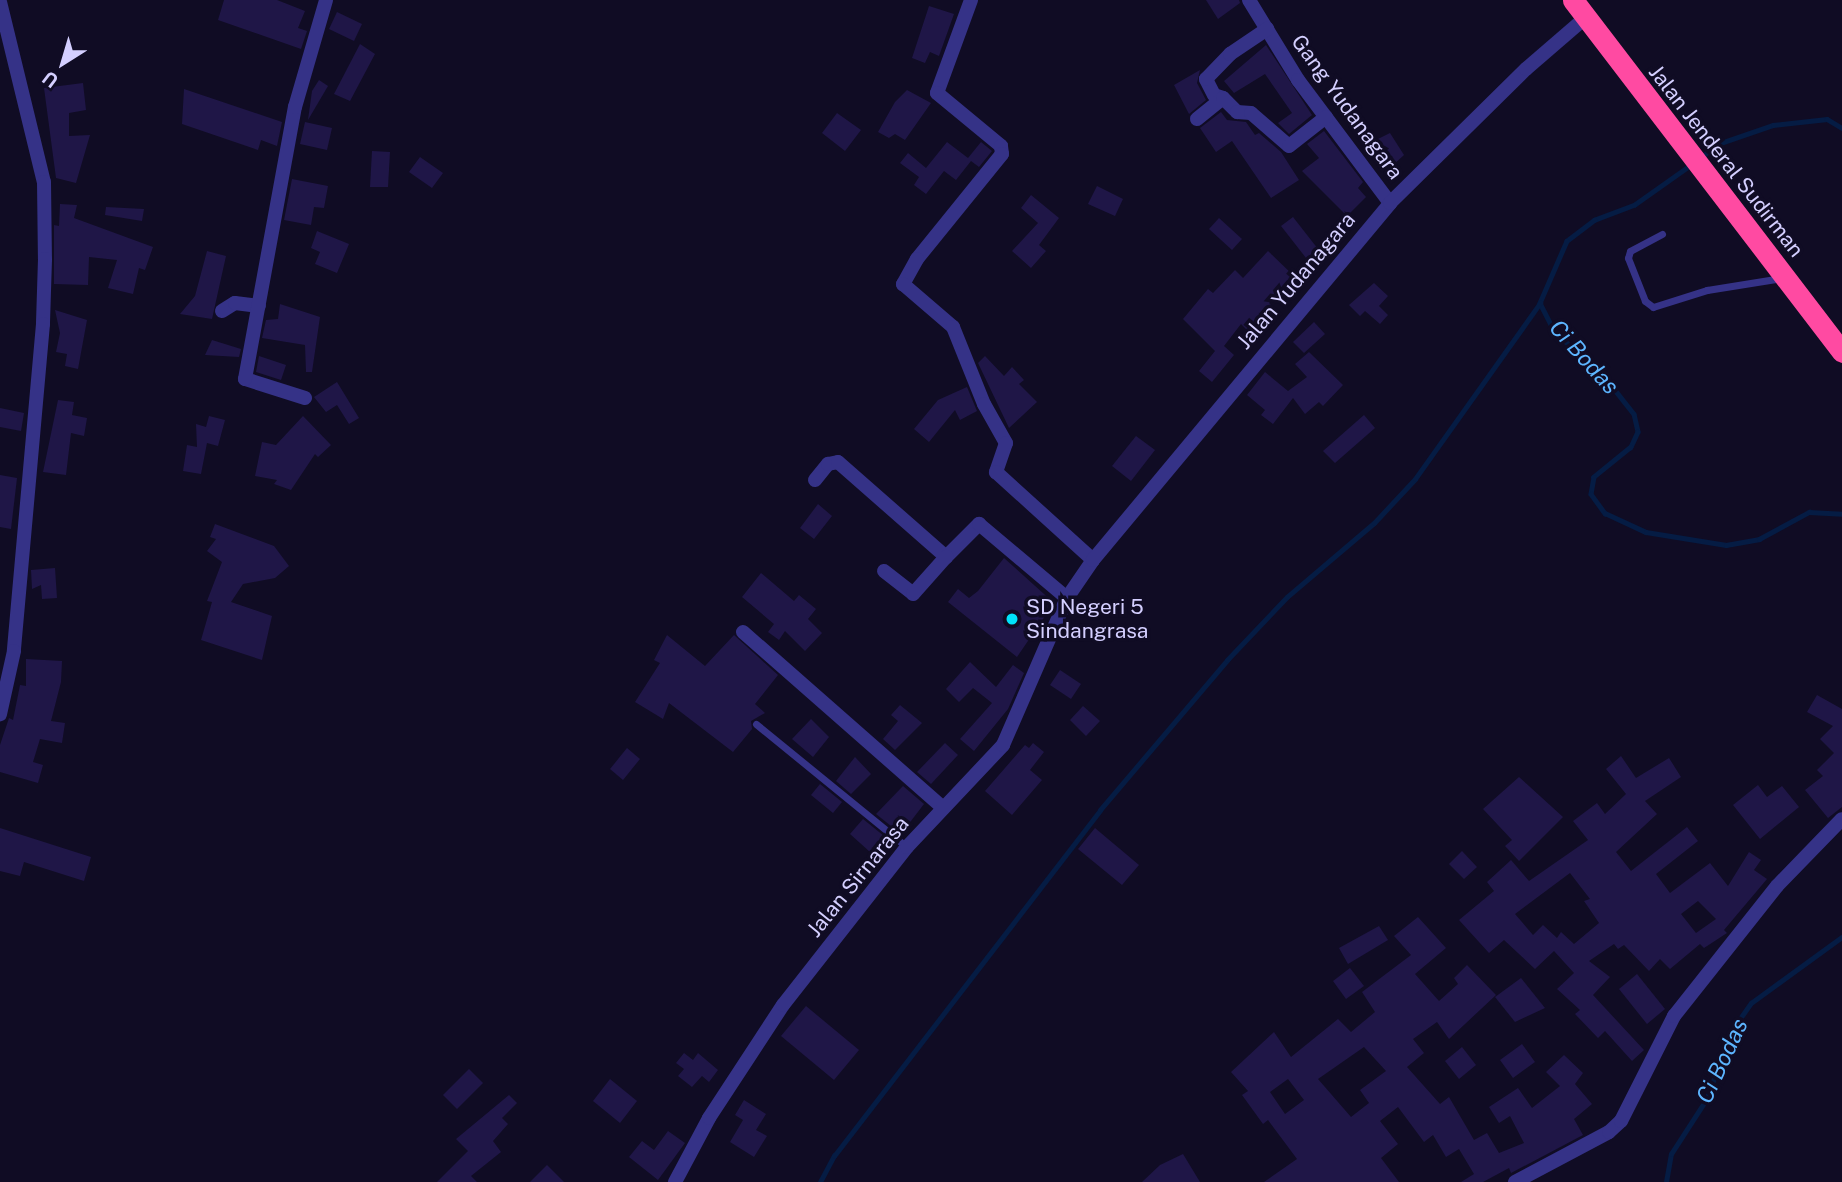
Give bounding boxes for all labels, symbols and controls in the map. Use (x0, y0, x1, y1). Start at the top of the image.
north arrow (28, 28, 98, 98)
street label: Gang Yudanagara (1286, 30, 1408, 184)
street label: Jalan Jenderal Sudirman (1643, 60, 1809, 262)
text: U (38, 67, 62, 93)
street label: Jalan Yudanagara (1232, 208, 1360, 354)
water label: Ci Bodas (1543, 314, 1625, 400)
place label: SD Negeri 5 Sindangrasa (1026, 594, 1148, 644)
marker: SD Negeri 5 Sindangrasa (1004, 611, 1020, 627)
street label: Jalan Sirnarasa (802, 812, 914, 942)
water label: Ci Bodas (1690, 1014, 1754, 1108)

